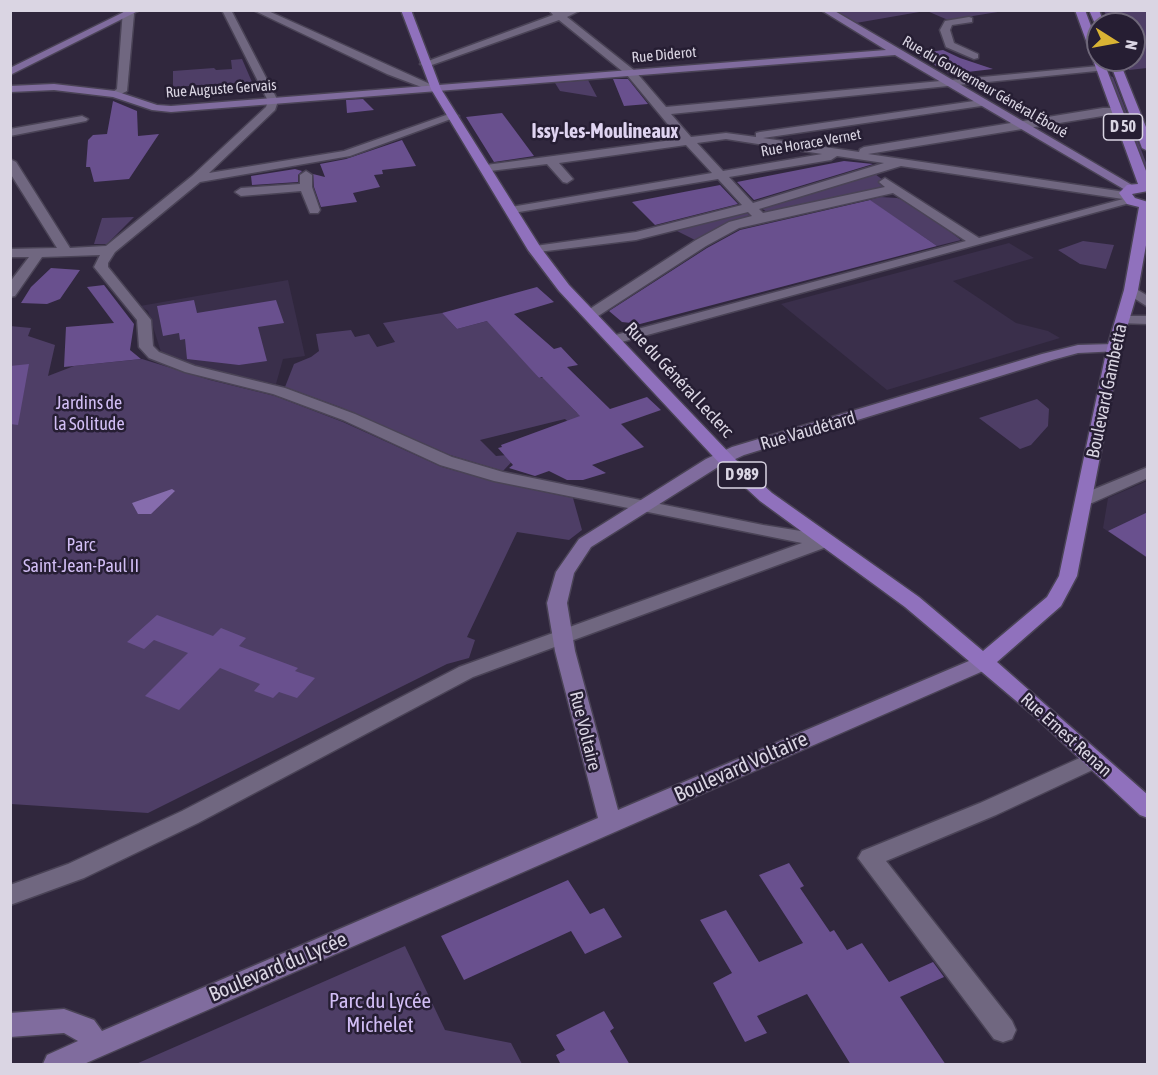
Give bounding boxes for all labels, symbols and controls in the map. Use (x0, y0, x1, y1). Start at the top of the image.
north arrow (1086, 12, 1146, 72)
street label: Rue du Gouverneur Général Éboué (899, 32, 1071, 142)
text: N (1122, 39, 1141, 51)
street label: Rue Diderot (631, 43, 697, 67)
street label: Rue Auguste Gervais (165, 76, 277, 102)
road number: D 50 (1104, 114, 1142, 140)
district label: Issy-les-Moulineaux (532, 120, 678, 144)
street label: Rue Horace Vernet (759, 125, 863, 161)
street label: Rue du Général Leclerc (620, 318, 738, 442)
street label: Boulevard Gambetta (1082, 322, 1132, 460)
park label: Jardins de la Solitude (53, 392, 125, 434)
street label: Rue Vaudétard (758, 407, 858, 455)
road number: D 989 (718, 462, 766, 488)
park label: Parc Saint-Jean-Paul II (23, 534, 139, 576)
street label: Rue Ernest Renan (1016, 688, 1116, 782)
street label: Rue Voltaire (565, 689, 605, 773)
street label: Boulevard Voltaire (670, 726, 812, 808)
street label: Boulevard du Lycée (205, 927, 351, 1007)
park label: Parc du Lycée Michelet (329, 988, 431, 1038)

